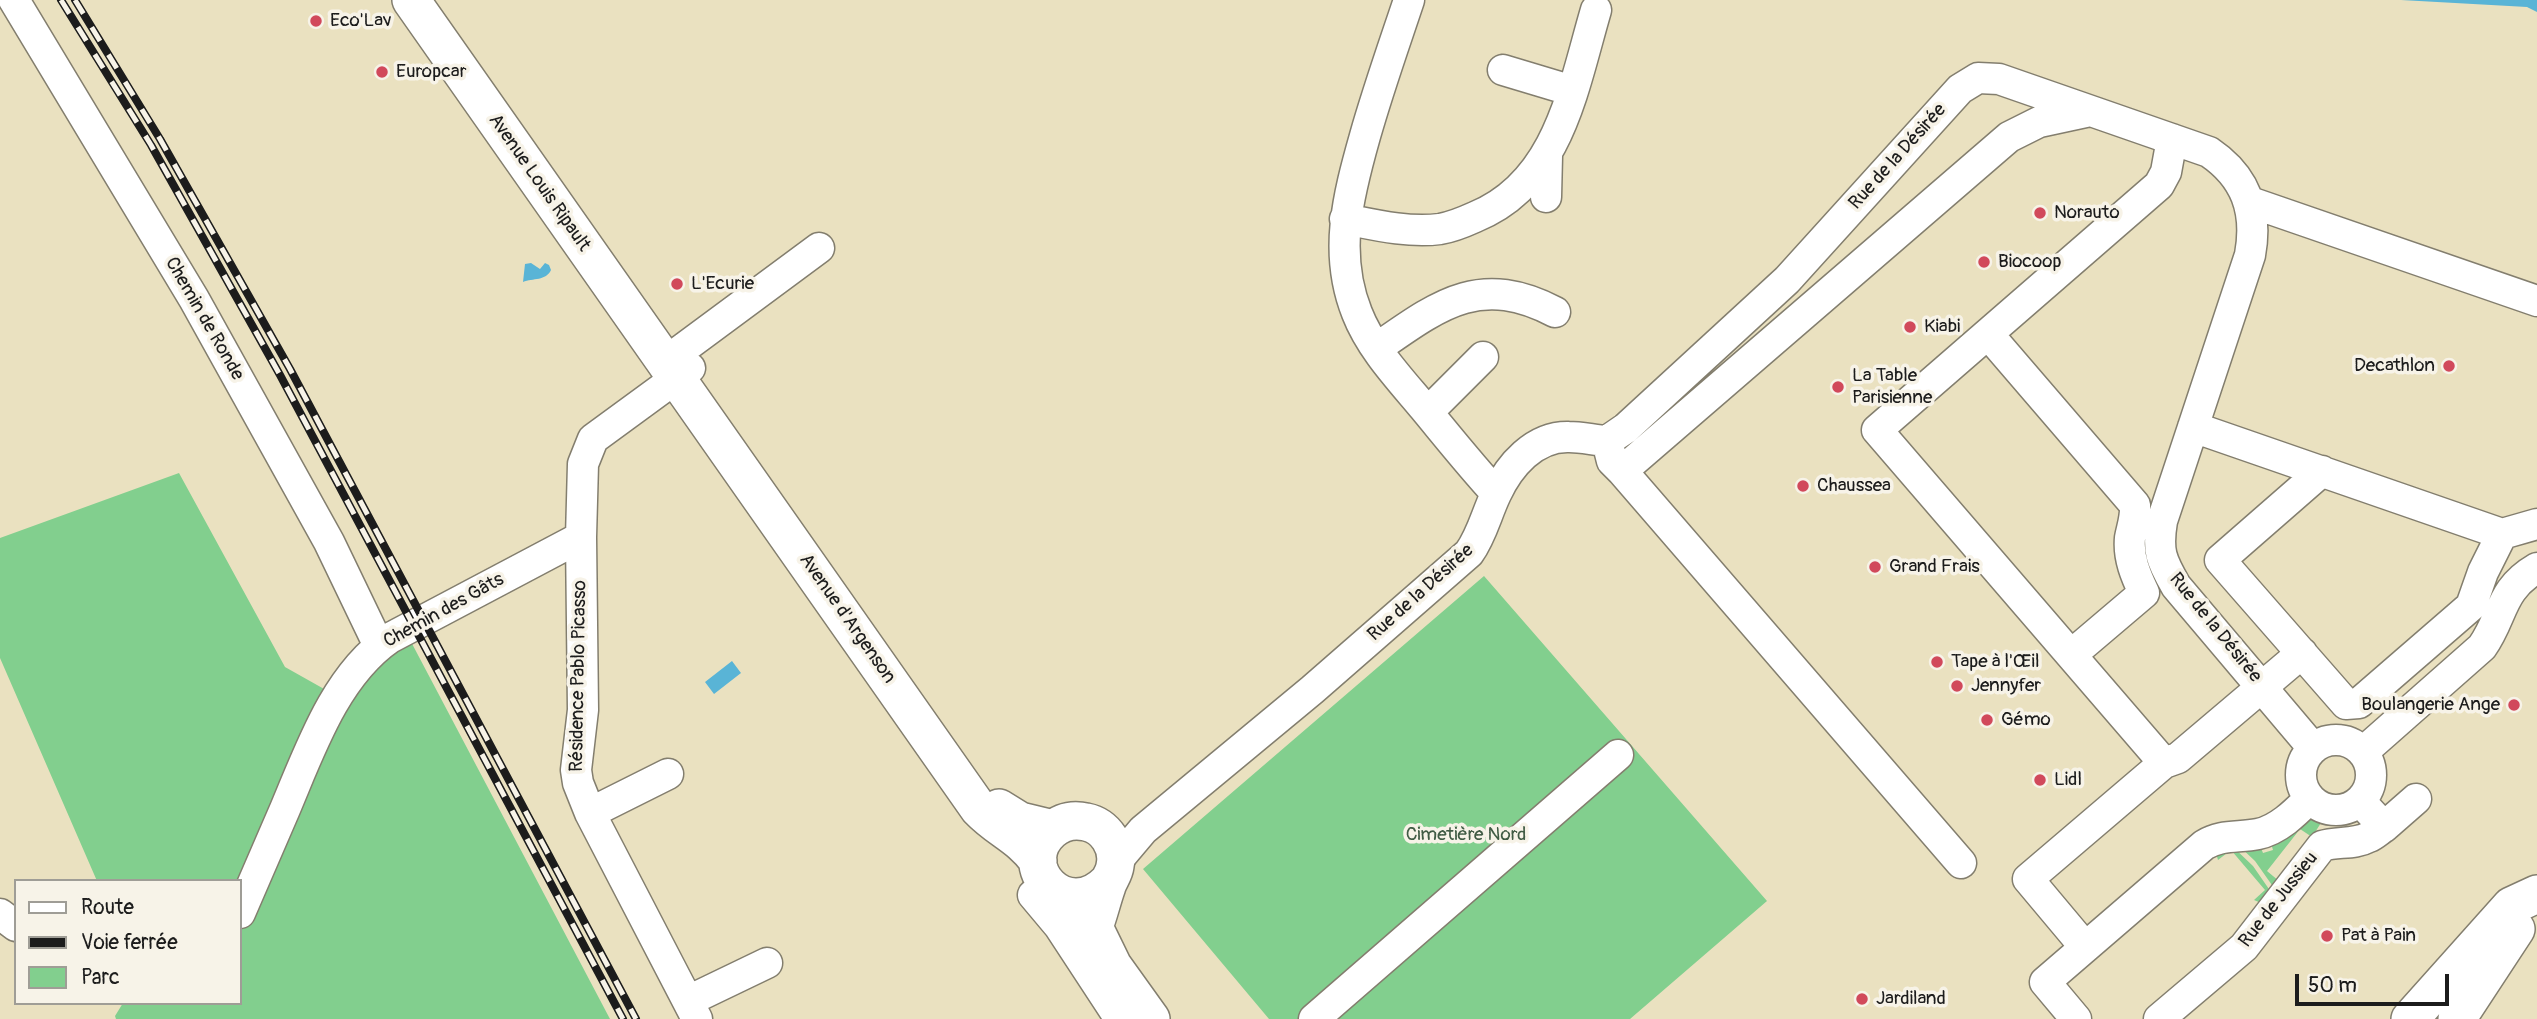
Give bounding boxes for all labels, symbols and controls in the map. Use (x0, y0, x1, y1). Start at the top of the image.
place label: Eco'Lav (330, 10, 392, 32)
marker: Eco'Lav (308, 13, 324, 29)
place label: Europcar (396, 61, 466, 83)
marker: Europcar (374, 64, 390, 80)
street label: Rue de la Désirée (1844, 99, 1952, 215)
street label: Avenue Louis Ripault (483, 110, 595, 256)
place label: Norauto (2054, 202, 2120, 224)
marker: Norauto (2032, 205, 2048, 221)
place label: Biocoop (1998, 251, 2062, 273)
street label: Chemin de Ronde (160, 253, 248, 385)
marker: Biocoop (1976, 254, 1992, 270)
place label: L'Ecurie (691, 273, 754, 295)
marker: L'Ecurie (669, 276, 685, 292)
place label: Kiabi (1924, 316, 1960, 338)
marker: Kiabi (1902, 319, 1918, 335)
place label: Decathlon (2354, 355, 2435, 377)
marker: Decathlon (2441, 358, 2457, 374)
place label: La Table Parisienne (1852, 365, 1932, 409)
marker: La Table Parisienne (1830, 379, 1846, 395)
place label: Chaussea (1817, 475, 1891, 497)
marker: Chaussea (1795, 478, 1811, 494)
street label: Rue de la Désirée (1363, 539, 1479, 647)
street label: Avenue d'Argenson (794, 550, 900, 688)
place label: Grand Frais (1889, 556, 1980, 578)
marker: Grand Frais (1867, 559, 1883, 575)
street label: Rue de la Désirée (2164, 568, 2266, 688)
street label: Chemin des Gâts (380, 569, 508, 653)
street label: Résidence Pablo Picasso (566, 580, 592, 772)
place label: Tape à l'Œil (1951, 651, 2039, 673)
marker: Tape à l'Œil (1929, 654, 1945, 670)
place label: Jennyfer (1971, 675, 2041, 697)
marker: Jennyfer (1949, 678, 1965, 694)
place label: Boulangerie Ange (2361, 694, 2500, 716)
marker: Boulangerie Ange (2506, 697, 2522, 713)
place label: Gémo (2001, 709, 2051, 731)
marker: Gémo (1979, 712, 1995, 728)
place label: Lidl (2054, 769, 2082, 791)
marker: Lidl (2032, 772, 2048, 788)
park label: Cimetière Nord (1406, 824, 1526, 846)
street label: Rue de Jussieu (2235, 848, 2323, 952)
legend (14, 879, 242, 1005)
text: Route (81, 894, 134, 921)
place label: Pat à Pain (2341, 925, 2416, 947)
marker: Pat à Pain (2319, 928, 2335, 944)
text: Voie ferrée (81, 929, 178, 956)
scale bar (2299, 960, 2453, 1004)
text: Parc (81, 964, 120, 991)
text: 50 m (2308, 972, 2357, 999)
place label: Jardiland (1876, 988, 1946, 1010)
marker: Jardiland (1854, 991, 1870, 1007)

